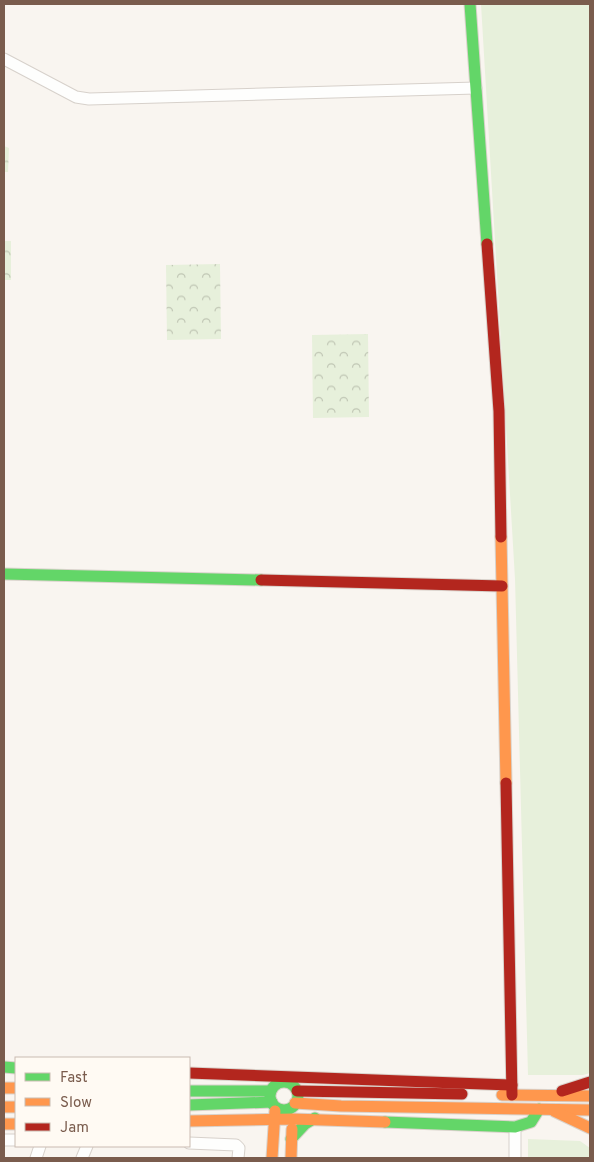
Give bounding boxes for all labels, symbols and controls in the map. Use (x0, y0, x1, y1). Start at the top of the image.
legend (15, 1057, 190, 1147)
text: Fast (60, 1069, 88, 1088)
text: Slow (60, 1094, 92, 1113)
text: Jam (60, 1119, 89, 1138)

